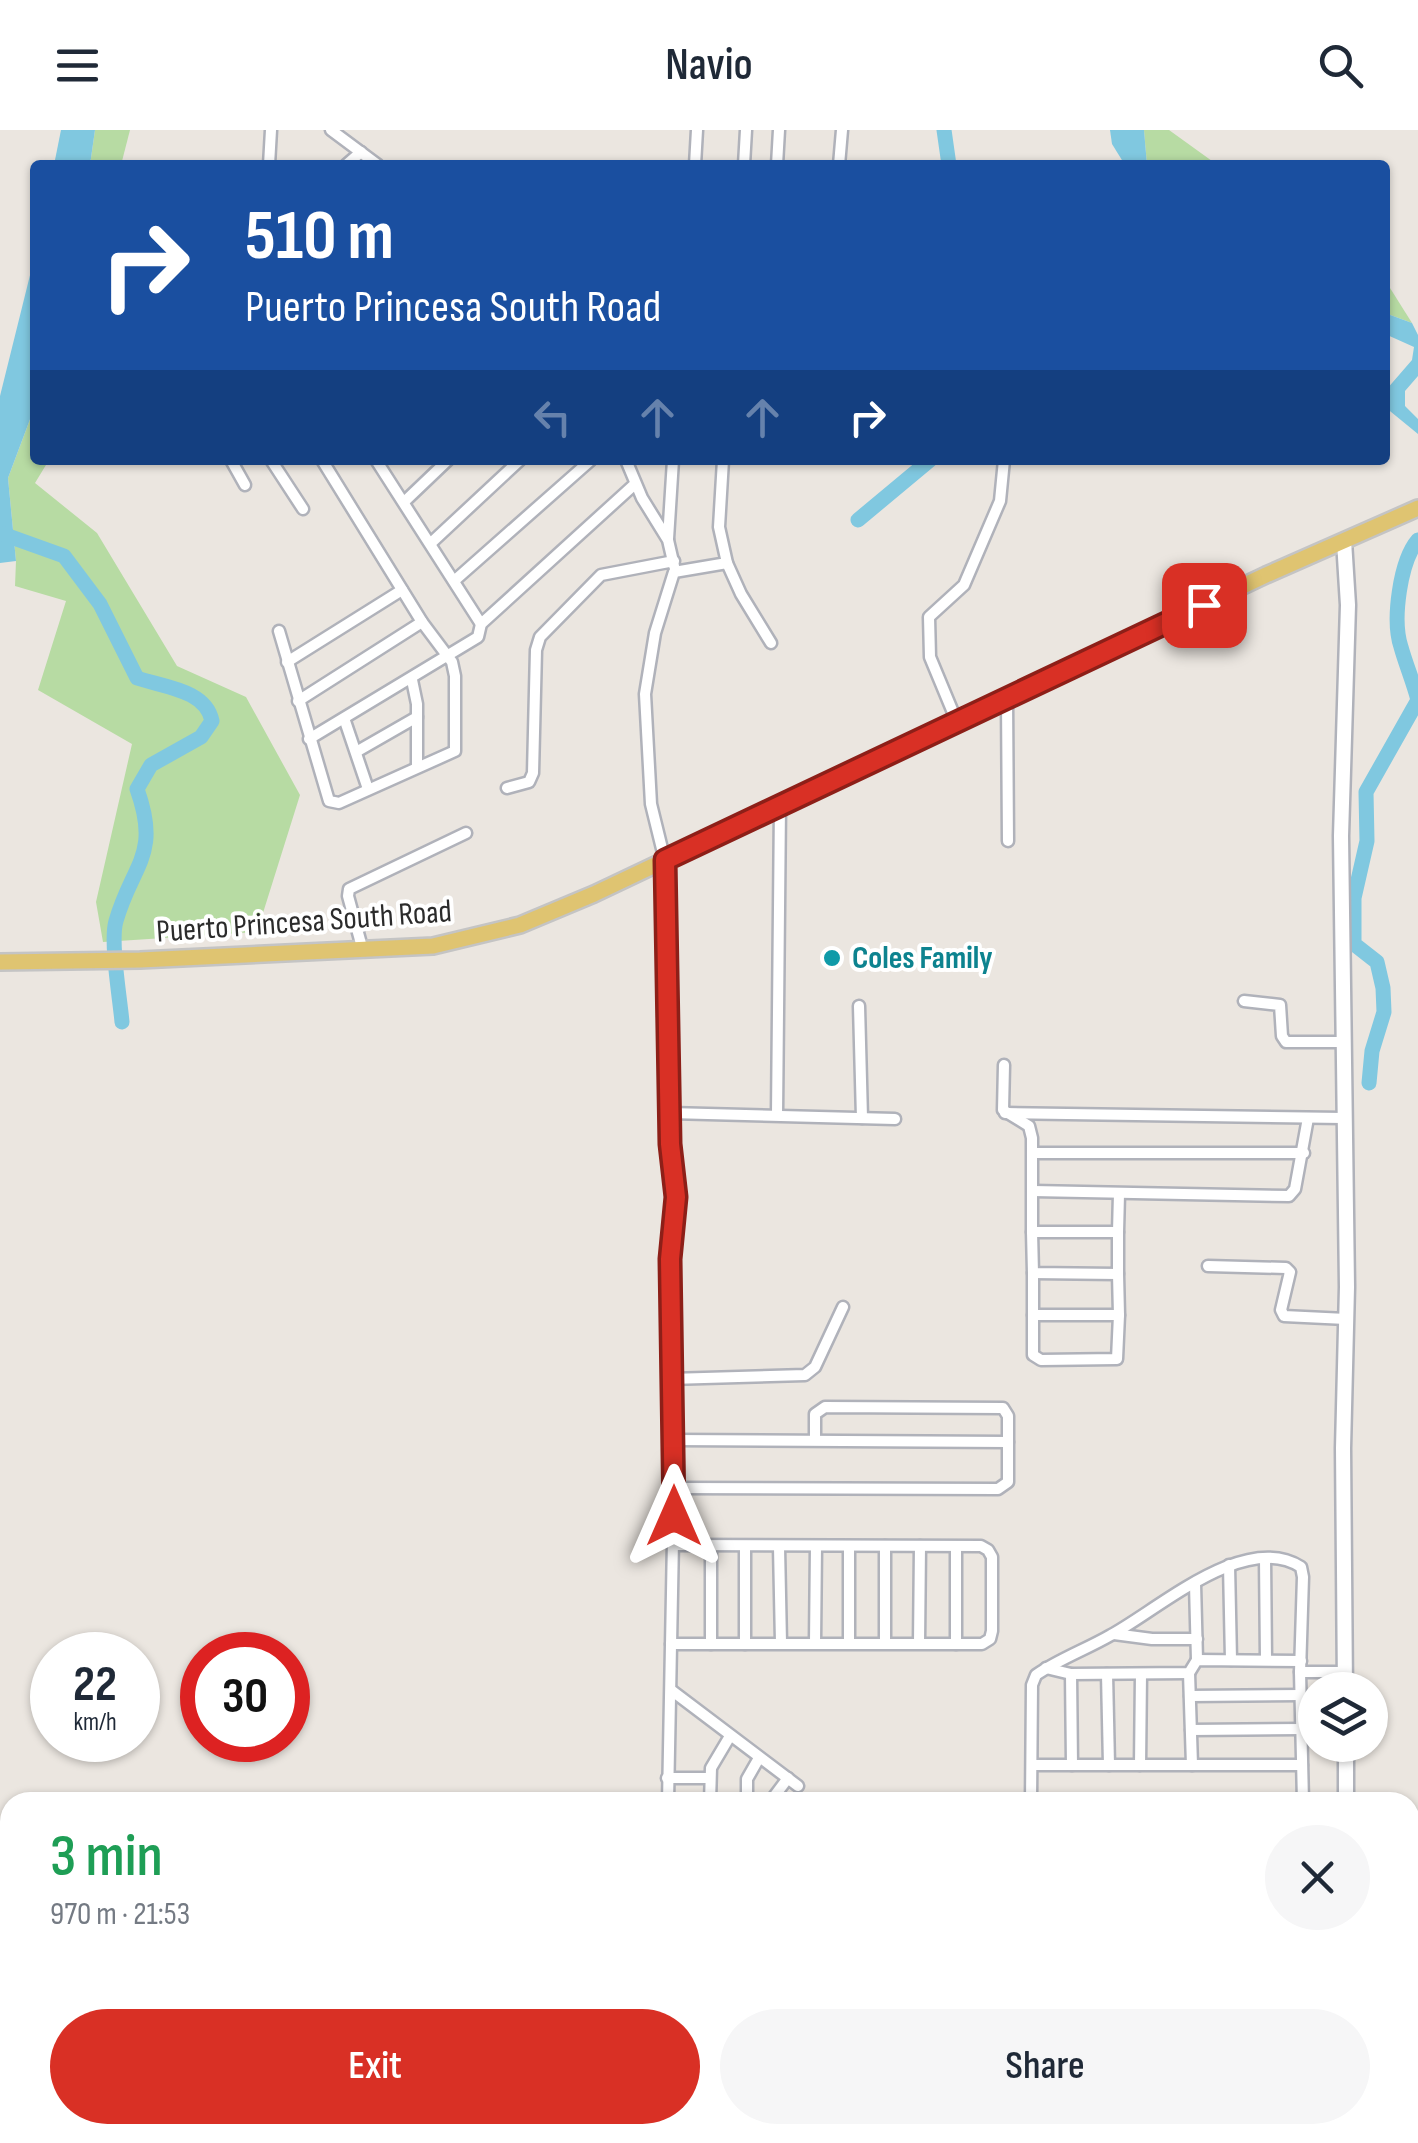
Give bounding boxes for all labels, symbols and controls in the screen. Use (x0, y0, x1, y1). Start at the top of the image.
icon: menu (50, 38, 105, 93)
text: Navio (665, 38, 753, 93)
icon: search (1313, 38, 1368, 93)
text: 510 m (245, 195, 394, 279)
icon: right (80, 200, 210, 330)
text: Puerto Princesa South Road (245, 280, 661, 335)
icon: left (525, 390, 580, 445)
icon: ahead (630, 390, 685, 445)
icon: ahead (735, 390, 790, 445)
icon: right (840, 390, 895, 445)
pin (1162, 563, 1247, 648)
icon: arrive (1177, 578, 1232, 633)
street label: Puerto Princesa South Road (155, 892, 453, 952)
place label: Coles Family (852, 939, 992, 978)
marker: Coles Family (821, 947, 843, 969)
position arrow (622, 1464, 726, 1568)
speed limit sign: 30 (180, 1632, 310, 1762)
text: 22 (73, 1655, 117, 1715)
map controls (1298, 1672, 1388, 1762)
button: layers (1298, 1672, 1388, 1762)
text: km/h (73, 1707, 117, 1738)
text: 3 min (50, 1821, 163, 1893)
button: close (1265, 1825, 1370, 1930)
text: 970 m · 21:53 (50, 1895, 190, 1934)
button: Exit (50, 2009, 700, 2124)
button: Share (720, 2009, 1370, 2124)

